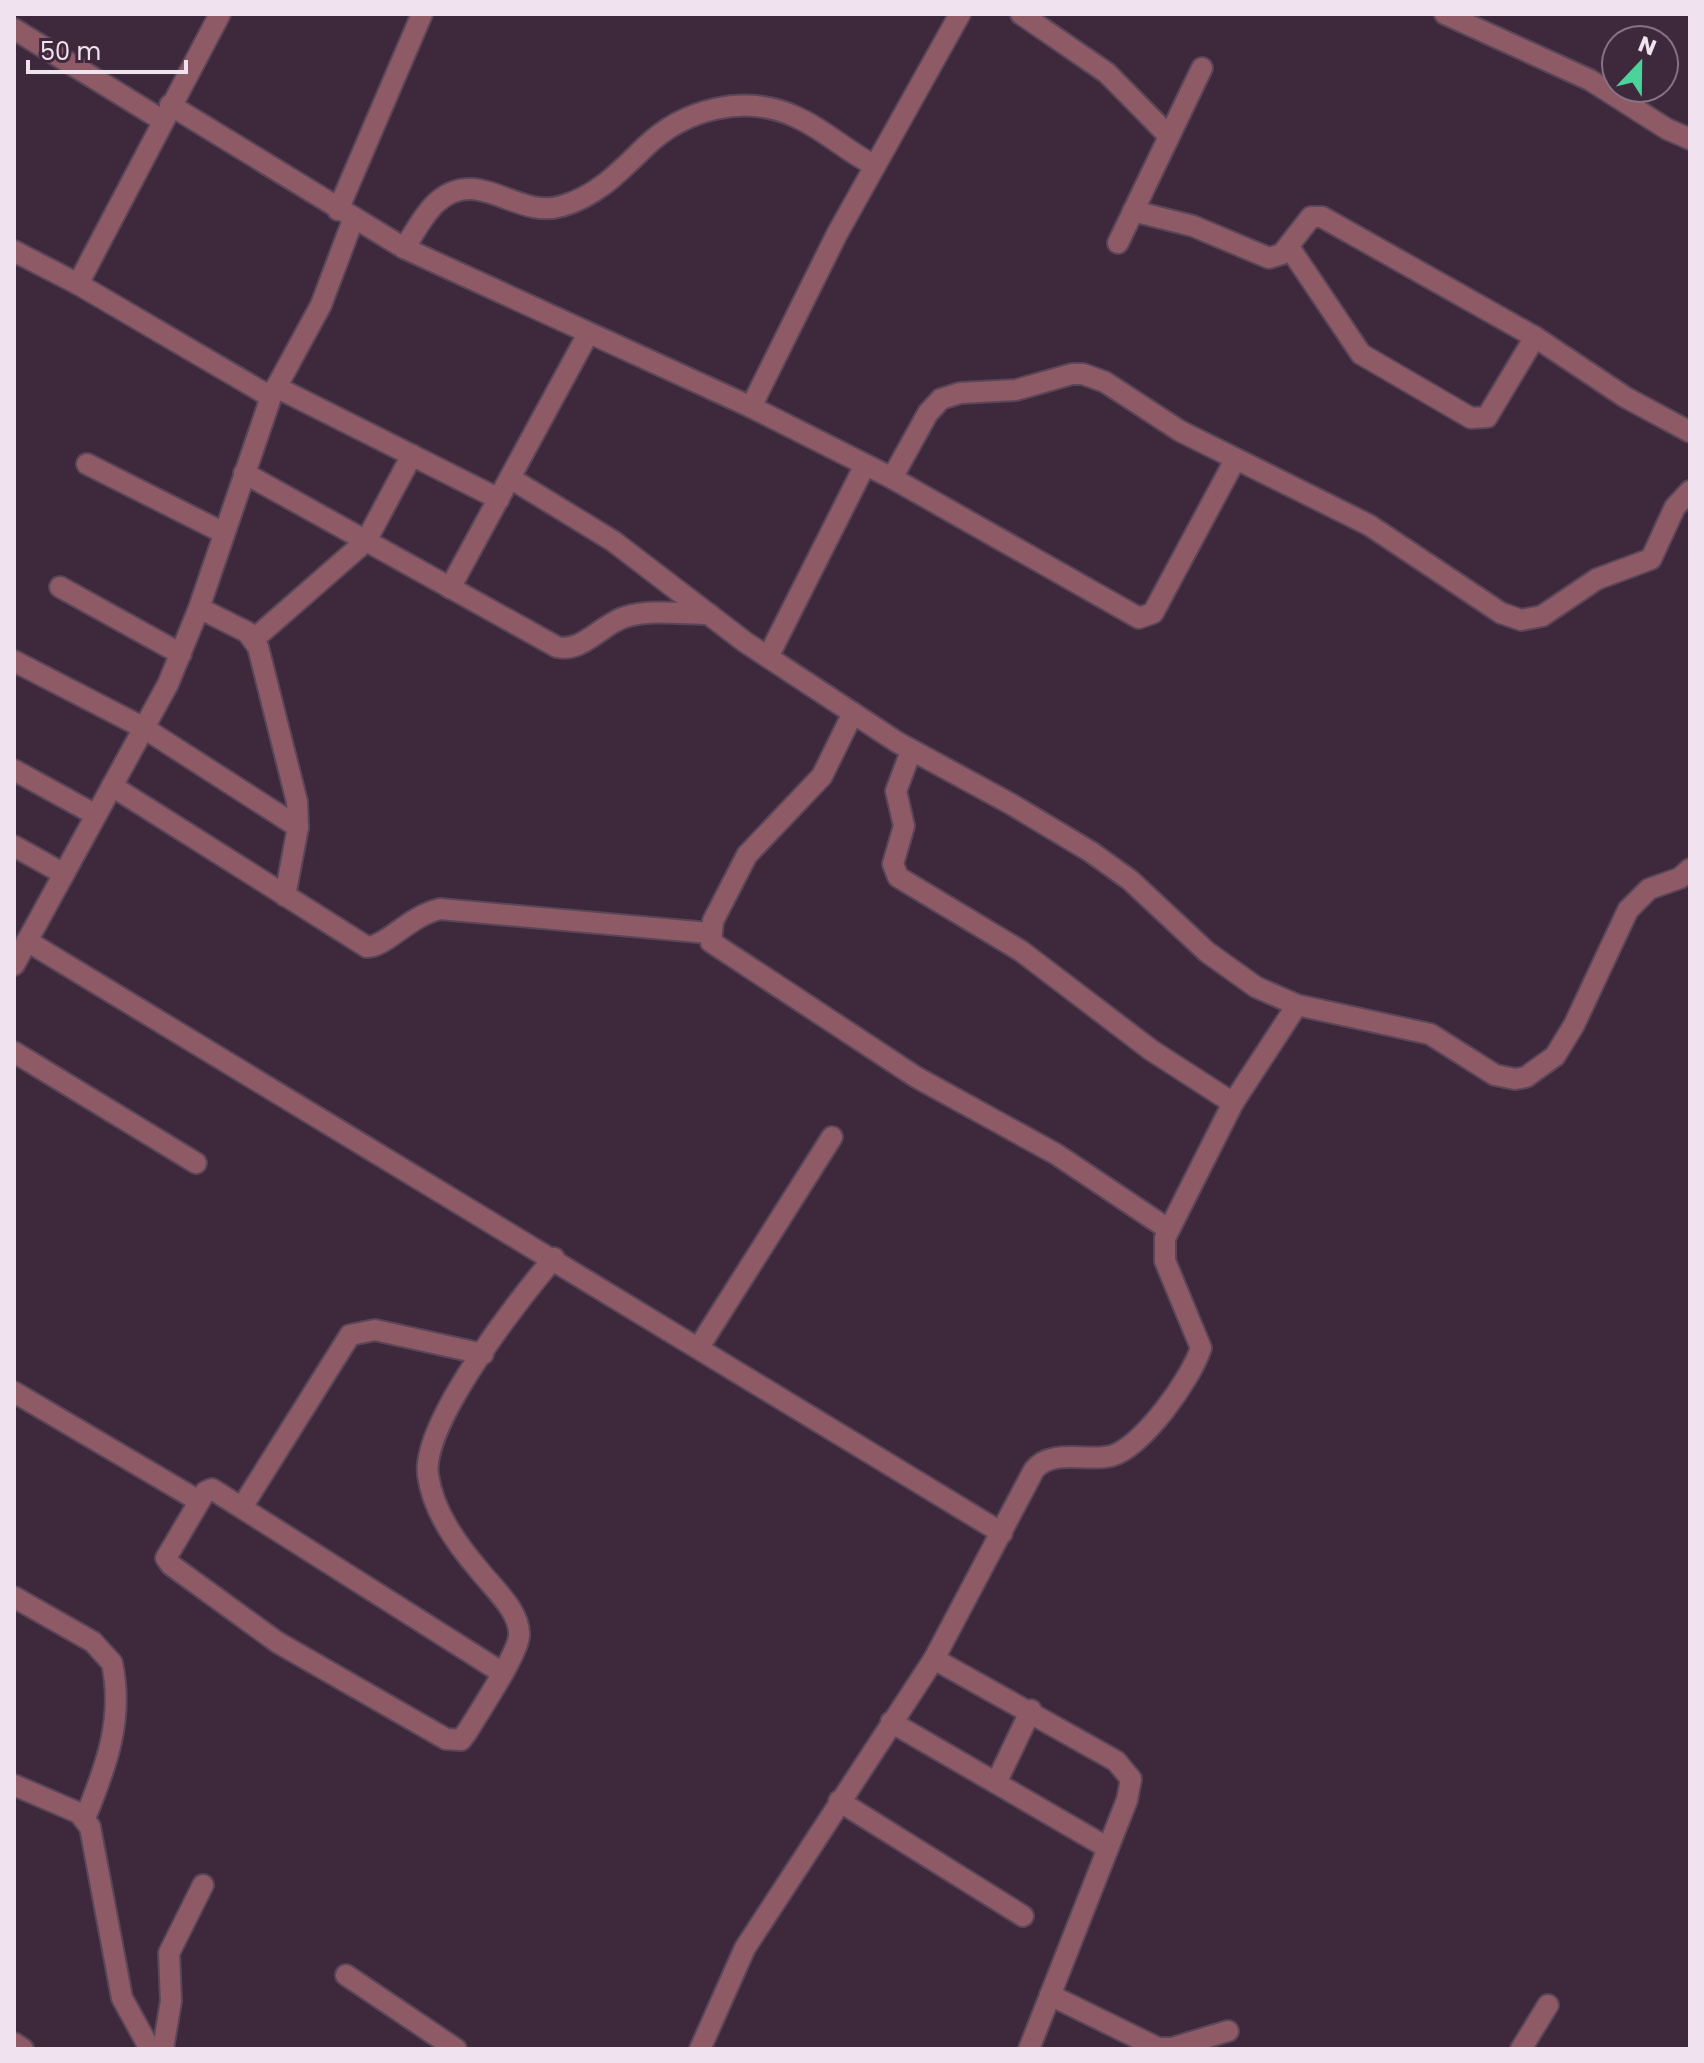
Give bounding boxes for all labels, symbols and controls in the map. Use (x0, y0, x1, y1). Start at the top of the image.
scale bar (28, 24, 186, 74)
north arrow (1600, 24, 1680, 104)
text: N (1634, 28, 1661, 63)
text: 50 m (40, 35, 101, 68)

